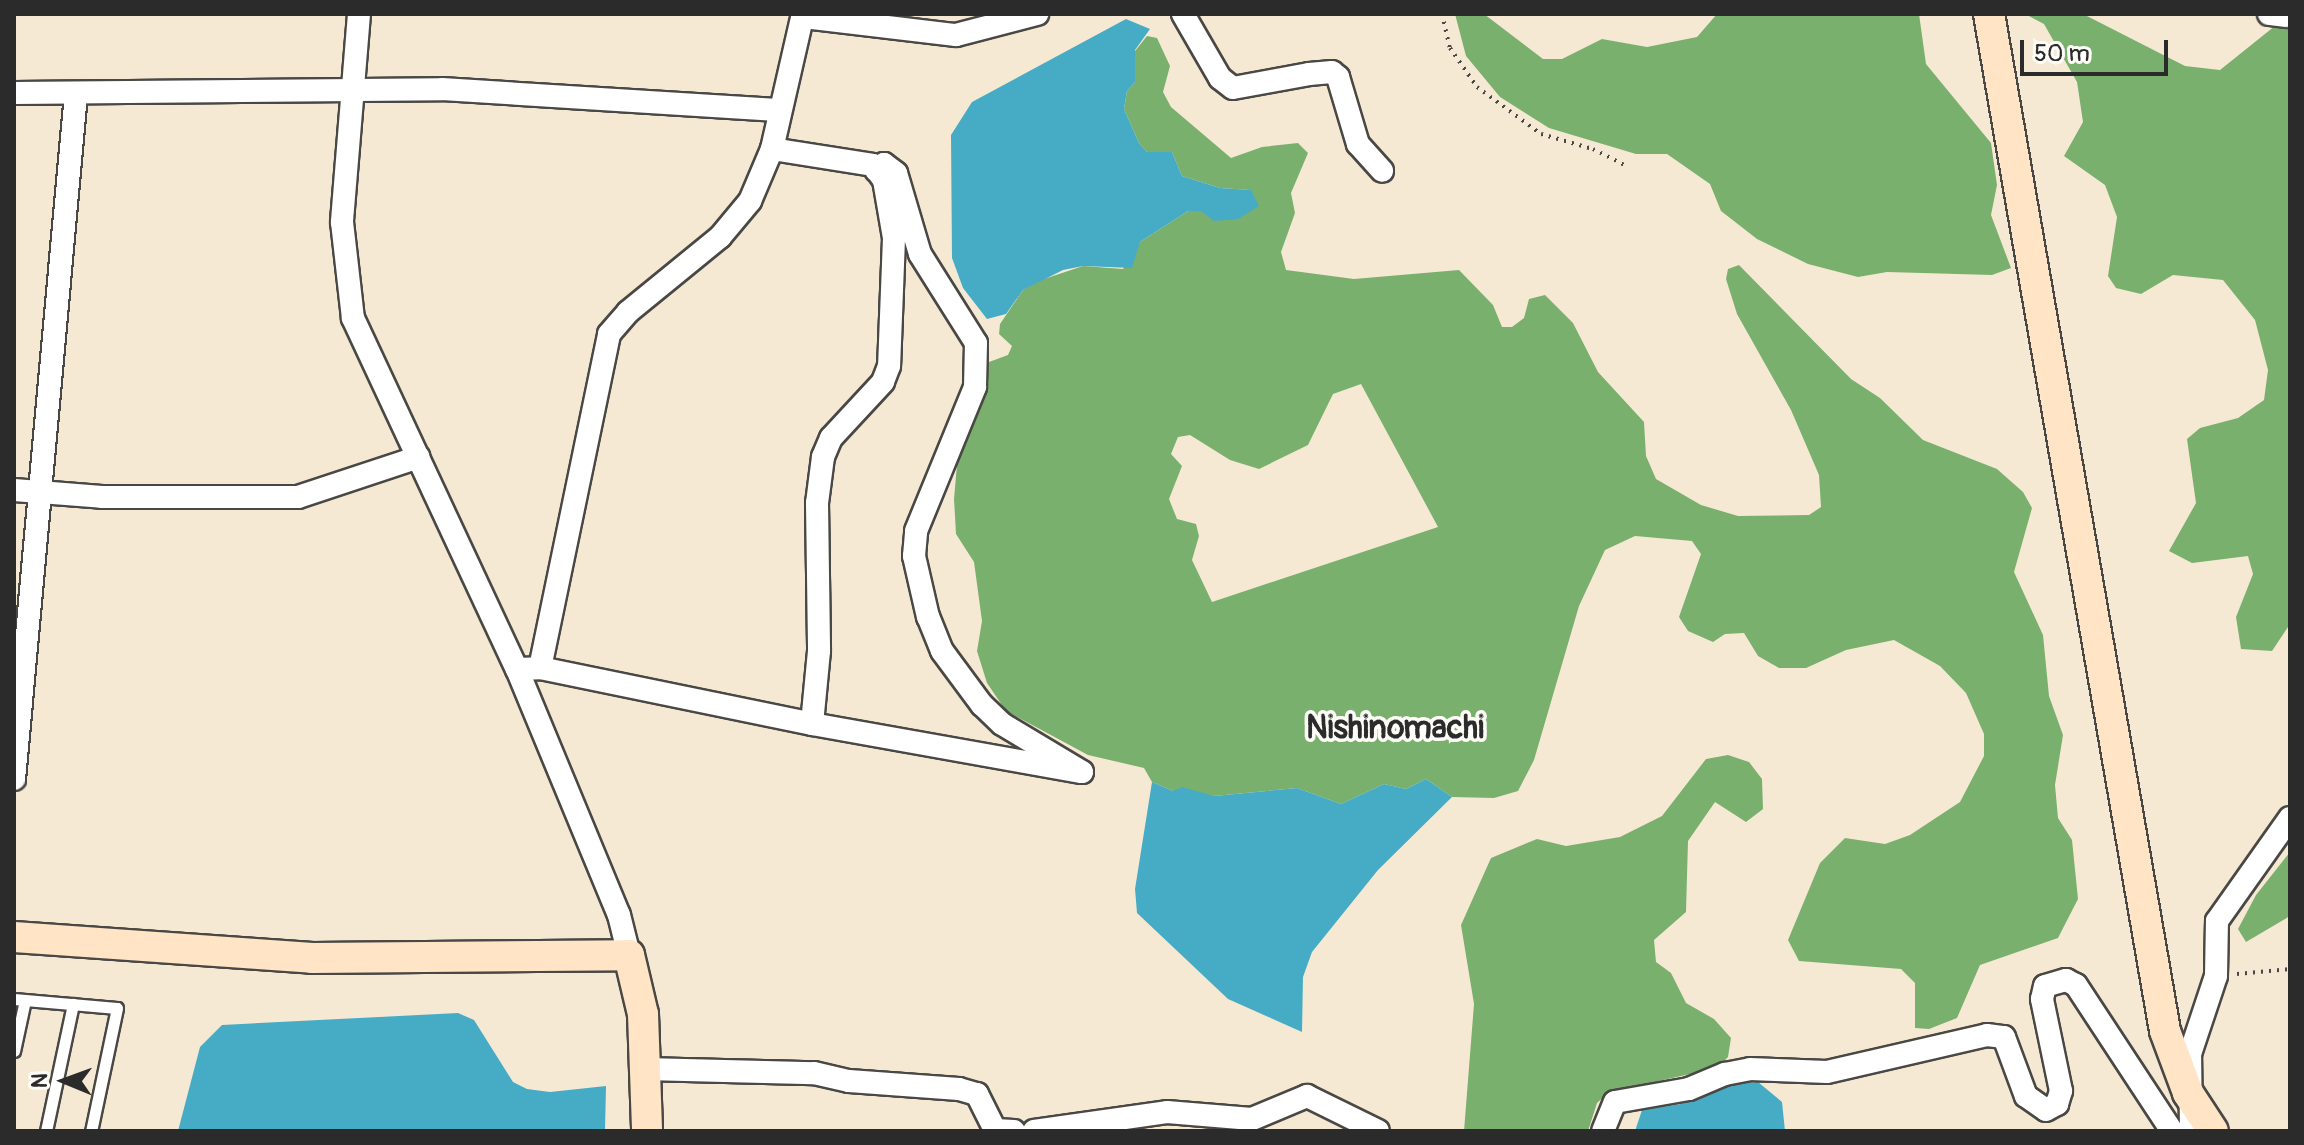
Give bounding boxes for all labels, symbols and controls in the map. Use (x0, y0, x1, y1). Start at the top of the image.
scale bar (2024, 24, 2172, 74)
text: 50 m (2034, 39, 2090, 68)
district label: Nishinomachi (1306, 709, 1484, 747)
north arrow (24, 1041, 104, 1121)
text: N (26, 1073, 54, 1088)

